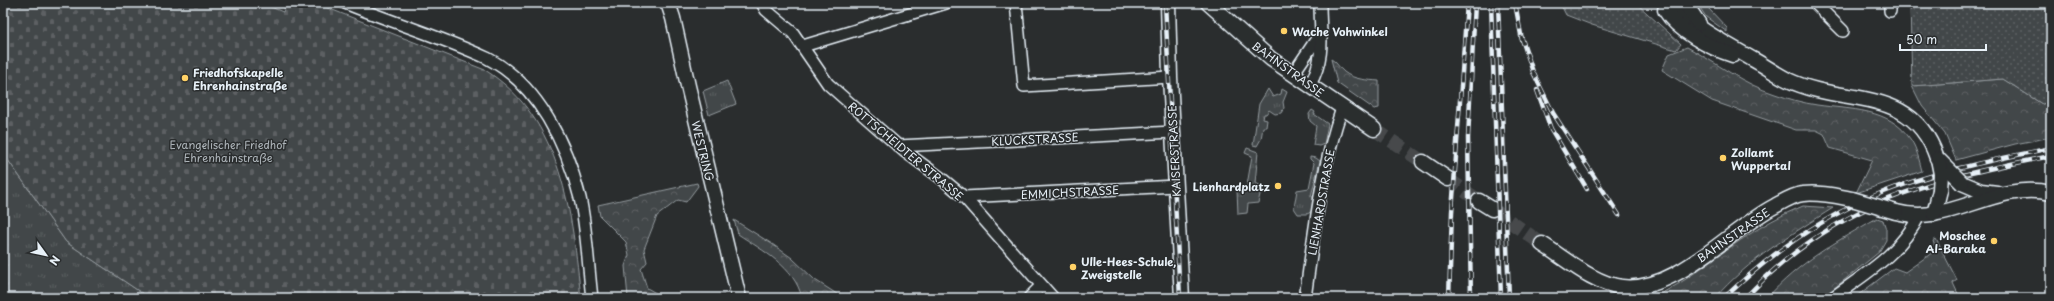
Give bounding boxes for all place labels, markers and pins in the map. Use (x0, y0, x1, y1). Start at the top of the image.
place label: Wache Vohwinkel (1292, 23, 1388, 40)
marker: Wache Vohwinkel (1279, 26, 1289, 36)
place label: Friedhofskapelle Ehrenhainstraße (193, 64, 287, 94)
marker: Friedhofskapelle Ehrenhainstraße (180, 73, 190, 83)
place label: Zollamt Wuppertal (1731, 144, 1791, 174)
marker: Zollamt Wuppertal (1718, 153, 1728, 163)
place label: Lienhardplatz (1193, 178, 1270, 195)
marker: Lienhardplatz (1273, 181, 1283, 191)
place label: Moschee Al-Baraka (1926, 227, 1987, 257)
marker: Moschee Al-Baraka (1989, 236, 1999, 246)
place label: Ulle-Hees-Schule, Zweigstelle (1081, 253, 1177, 283)
marker: Ulle-Hees-Schule, Zweigstelle (1068, 262, 1078, 272)

